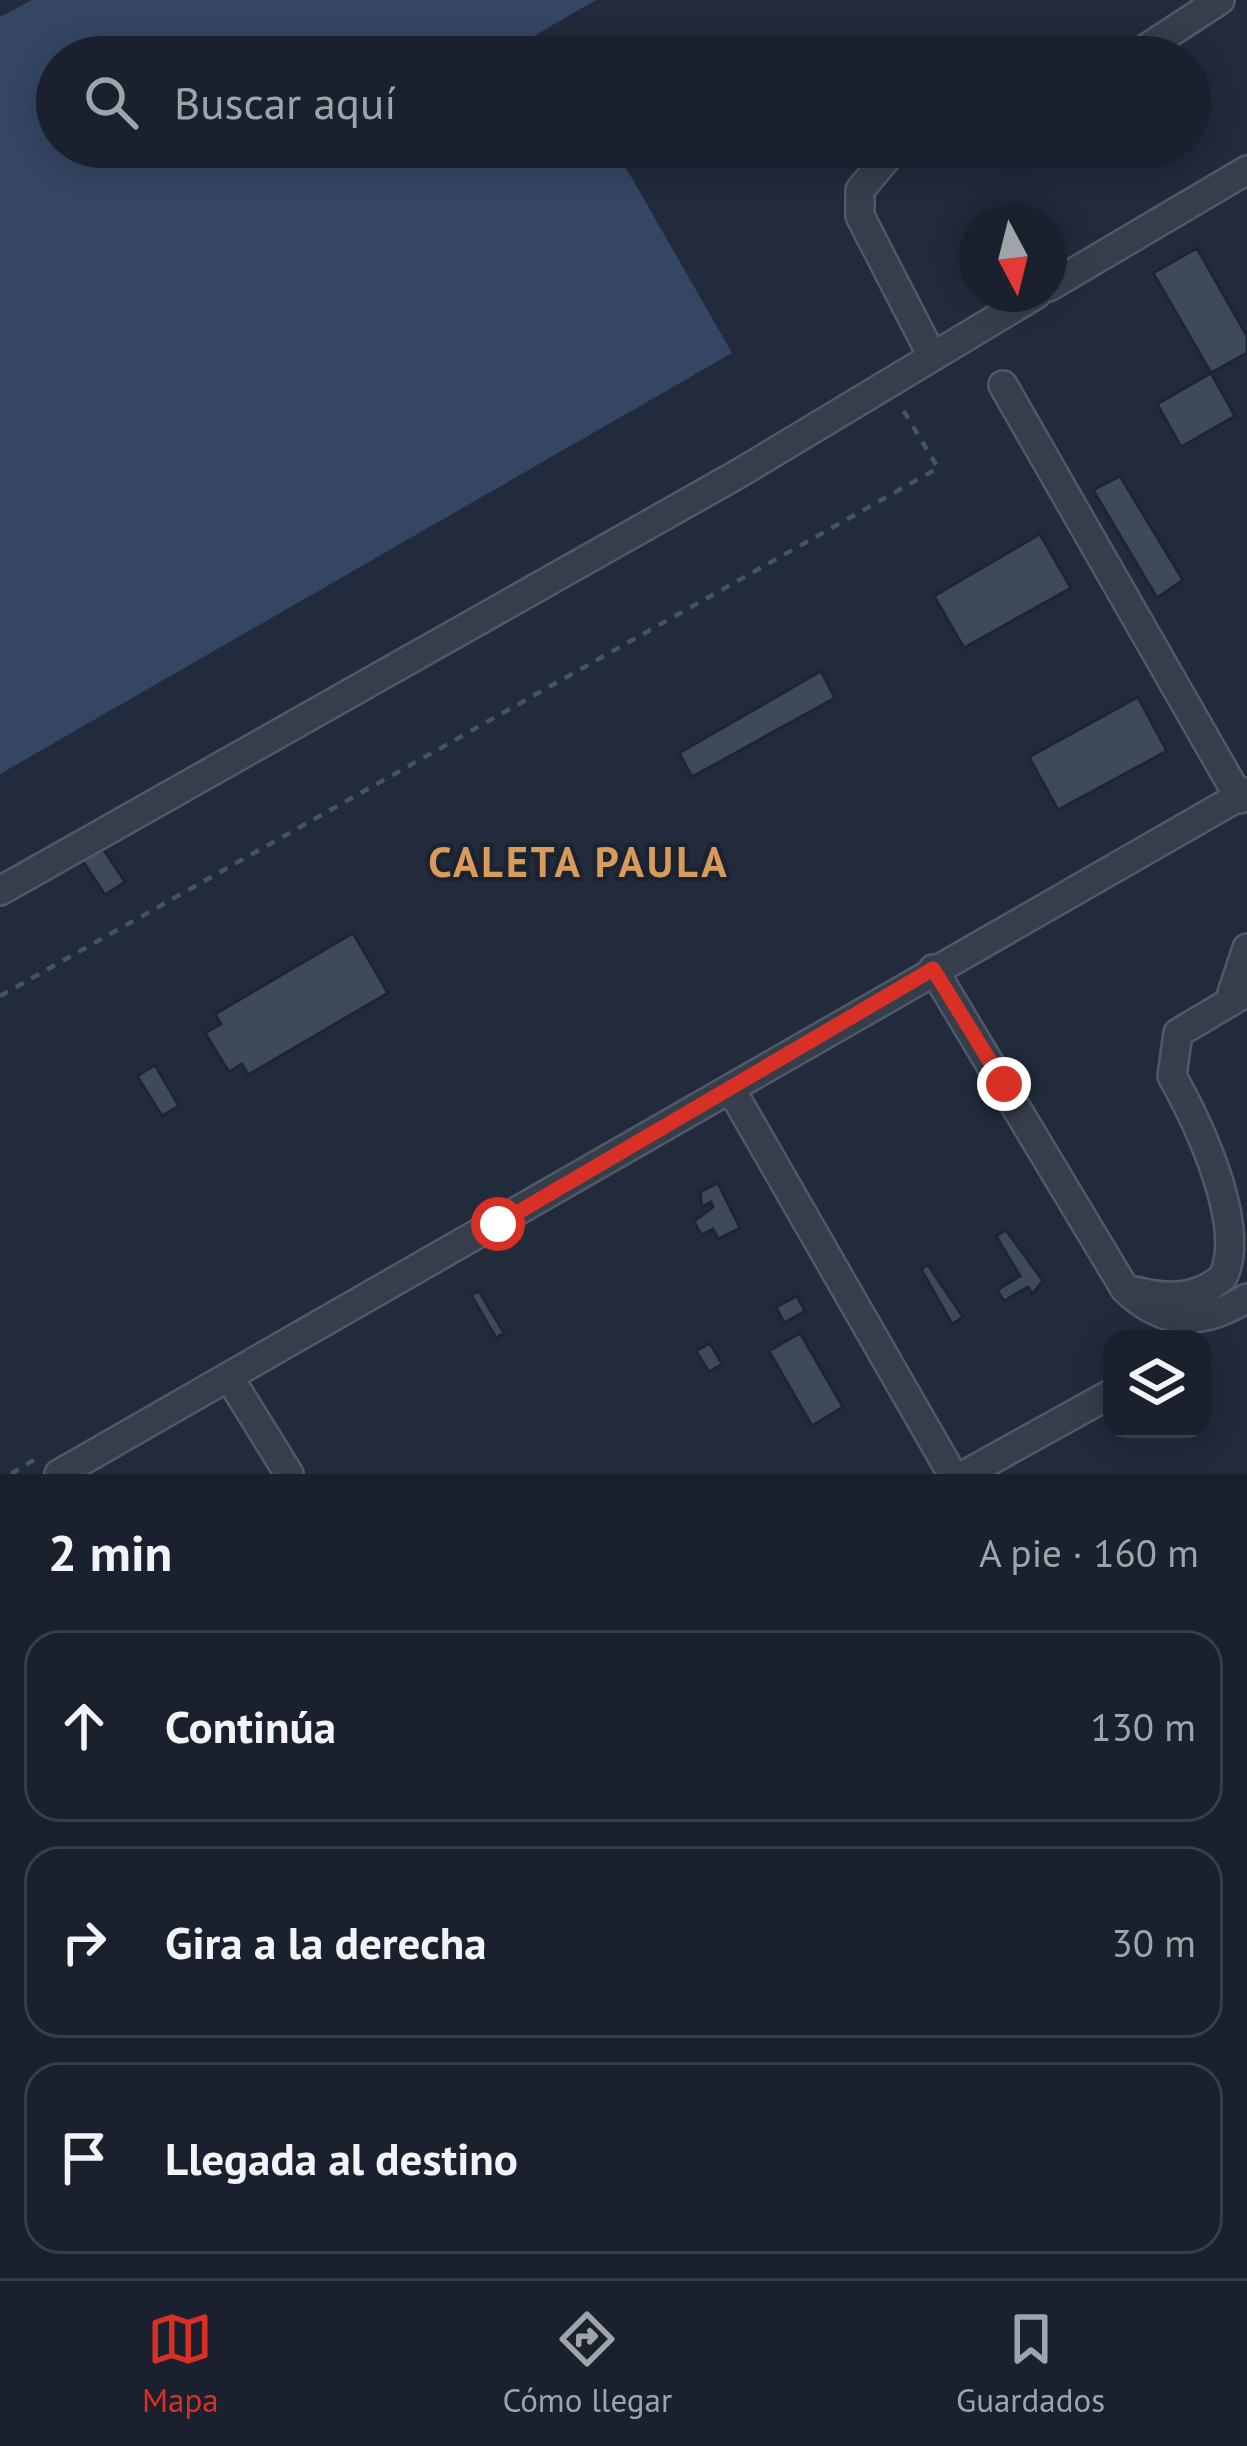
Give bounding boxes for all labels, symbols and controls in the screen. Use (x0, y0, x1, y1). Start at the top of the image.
search box (36, 36, 1211, 168)
icon: search (78, 69, 144, 135)
text: Buscar aquí (174, 73, 396, 131)
north arrow (959, 204, 1067, 312)
district label: CALETA PAULA (428, 834, 730, 889)
route end (977, 1057, 1031, 1111)
route start (471, 1197, 525, 1251)
map controls (1103, 1330, 1211, 1438)
button: layers (1103, 1330, 1211, 1438)
text: 2 min (48, 1519, 172, 1585)
text: A pie · 160 m (979, 1527, 1199, 1578)
icon: ahead (51, 1693, 117, 1759)
text: Continúa (165, 1697, 336, 1755)
text: 130 m (1090, 1701, 1196, 1752)
icon: right (51, 1909, 117, 1975)
text: Gira a la derecha (165, 1913, 487, 1971)
text: 30 m (1111, 1917, 1196, 1968)
icon: arrive (51, 2125, 117, 2191)
text: Llegada al destino (165, 2129, 518, 2187)
tab: Mapa (142, 2306, 219, 2421)
tab: Cómo llegar (502, 2306, 672, 2421)
tab: Guardados (956, 2306, 1105, 2421)

